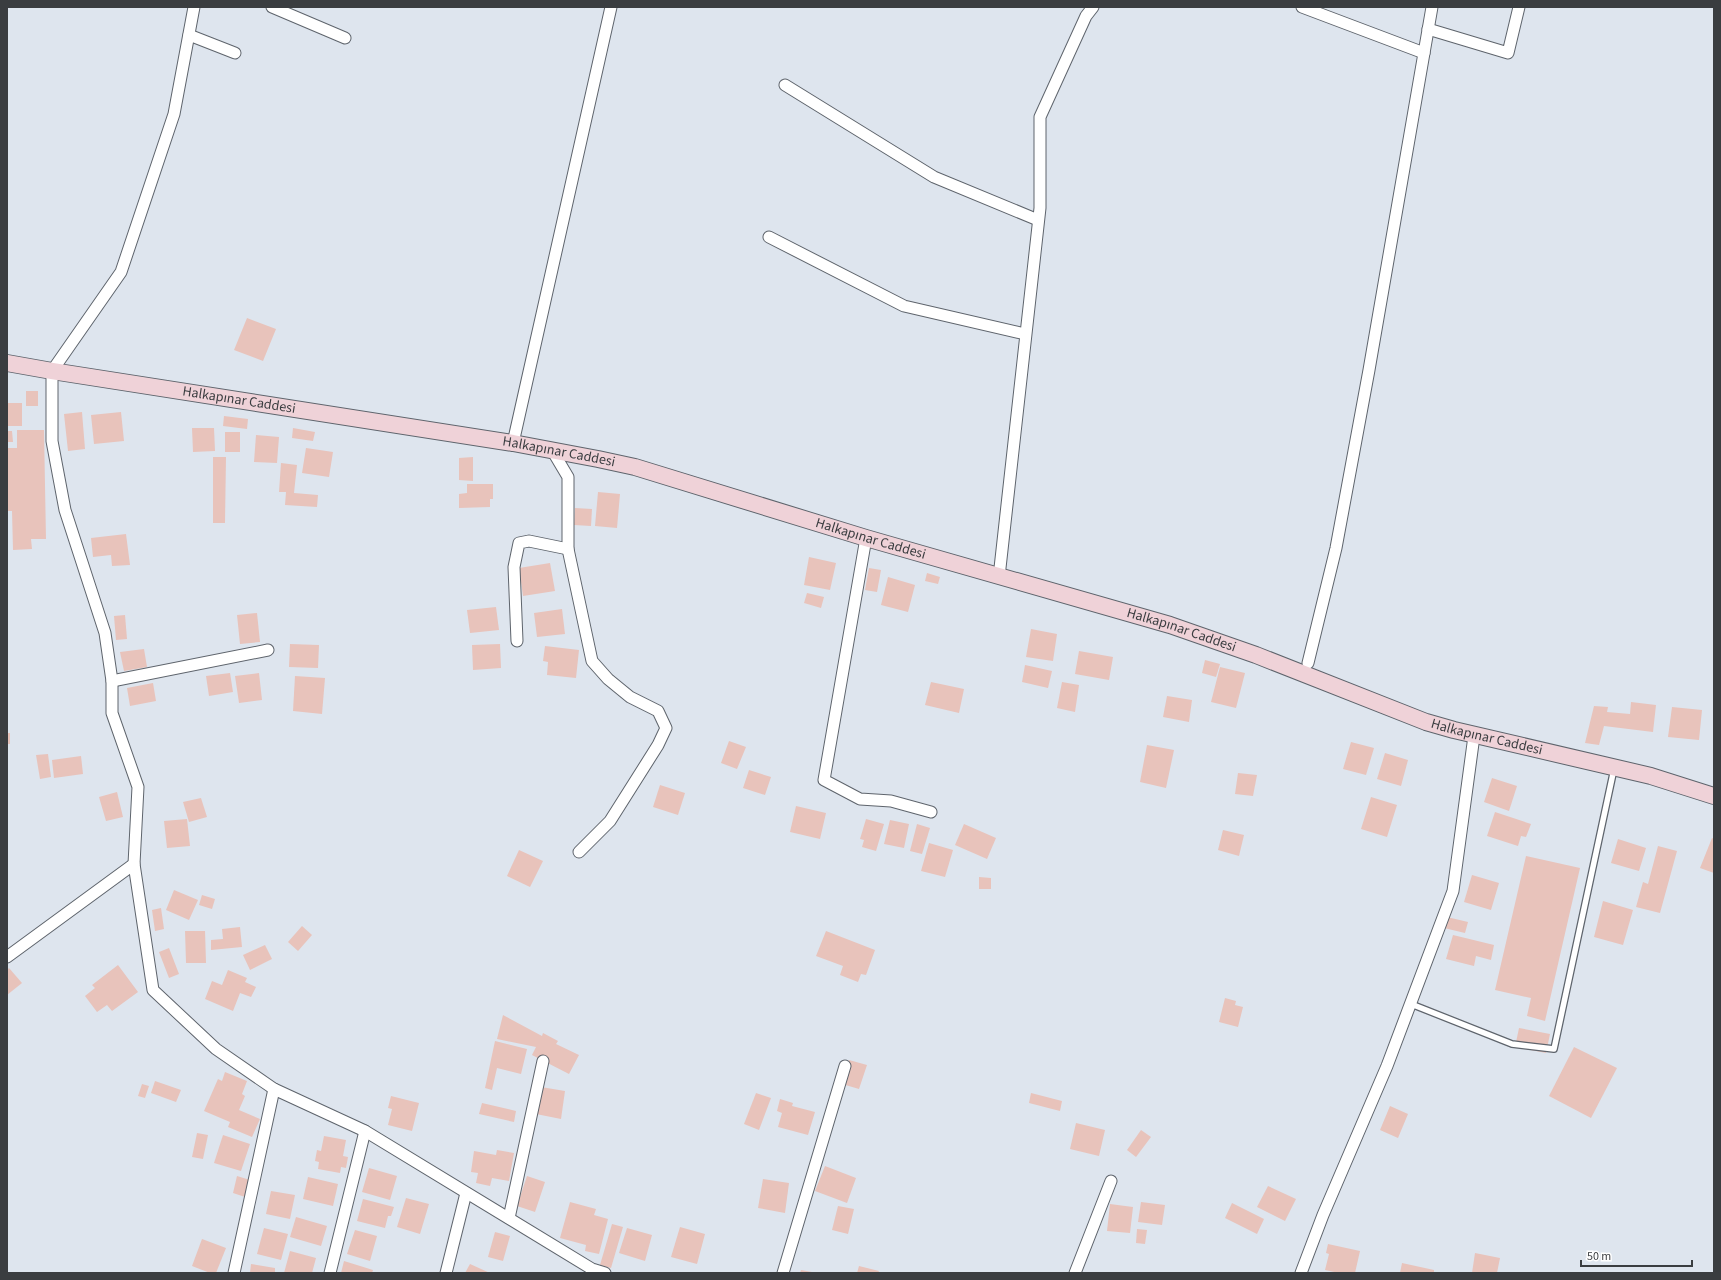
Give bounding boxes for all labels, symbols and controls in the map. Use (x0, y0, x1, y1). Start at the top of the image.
street label: Halkapınar Caddesi (181, 382, 297, 419)
street label: Halkapınar Caddesi (501, 432, 617, 472)
street label: Halkapınar Caddesi (813, 513, 928, 565)
street label: Halkapınar Caddesi (1124, 603, 1239, 657)
street label: Halkapınar Caddesi (1429, 714, 1545, 760)
scale bar (1581, 1242, 1692, 1268)
text: 50 m (1587, 1248, 1611, 1265)

